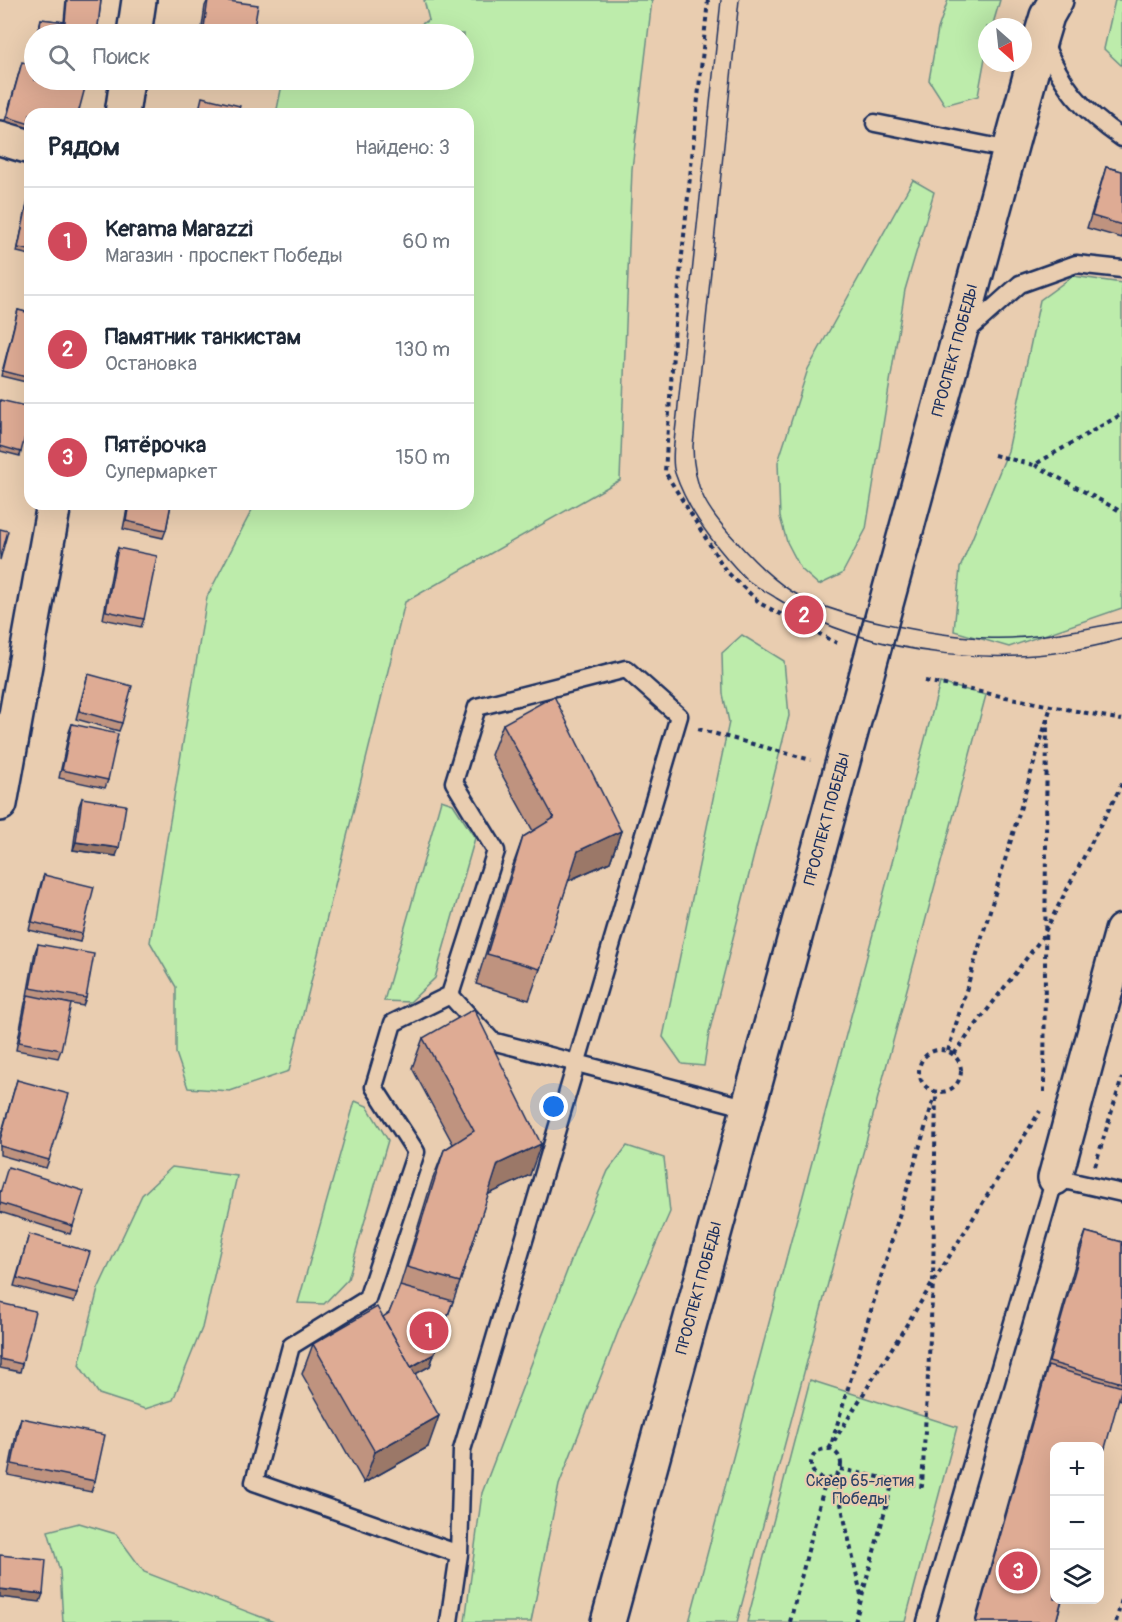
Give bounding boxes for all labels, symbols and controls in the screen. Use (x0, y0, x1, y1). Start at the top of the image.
north arrow (978, 18, 1032, 72)
search box (24, 24, 474, 90)
icon: search (45, 41, 78, 74)
text: Поиск (93, 43, 150, 71)
text: Рядом (48, 131, 120, 163)
text: Найдено: 3 (355, 135, 450, 160)
text: Kerama Marazzi (105, 215, 253, 243)
text: 1 (64, 229, 71, 254)
text: 60 m (403, 229, 450, 254)
text: Магазин · проспект Победы (105, 243, 343, 268)
street label: ПРОСПЕКТ ПОБЕДЫ (928, 282, 983, 419)
text: Памятник танкистам (105, 323, 301, 351)
text: 2 (62, 337, 73, 362)
text: 130 m (395, 337, 450, 362)
text: Остановка (105, 351, 197, 376)
text: Пятёрочка (105, 431, 206, 459)
text: 3 (62, 445, 73, 470)
text: 150 m (396, 445, 450, 470)
text: Супермаркет (105, 459, 217, 484)
pin: 2 (784, 592, 824, 638)
street label: ПРОСПЕКТ ПОБЕДЫ (800, 751, 855, 888)
your location (539, 1092, 568, 1121)
street label: ПРОСПЕКТ ПОБЕДЫ (672, 1220, 727, 1356)
pin: 1 (410, 1308, 448, 1354)
map controls (1050, 1442, 1104, 1604)
button: + (1050, 1442, 1104, 1496)
park label: Сквер 65-летия Победы (806, 1471, 914, 1509)
button: − (1050, 1496, 1104, 1550)
pin: 3 (998, 1548, 1038, 1594)
button: layers (1050, 1550, 1104, 1604)

